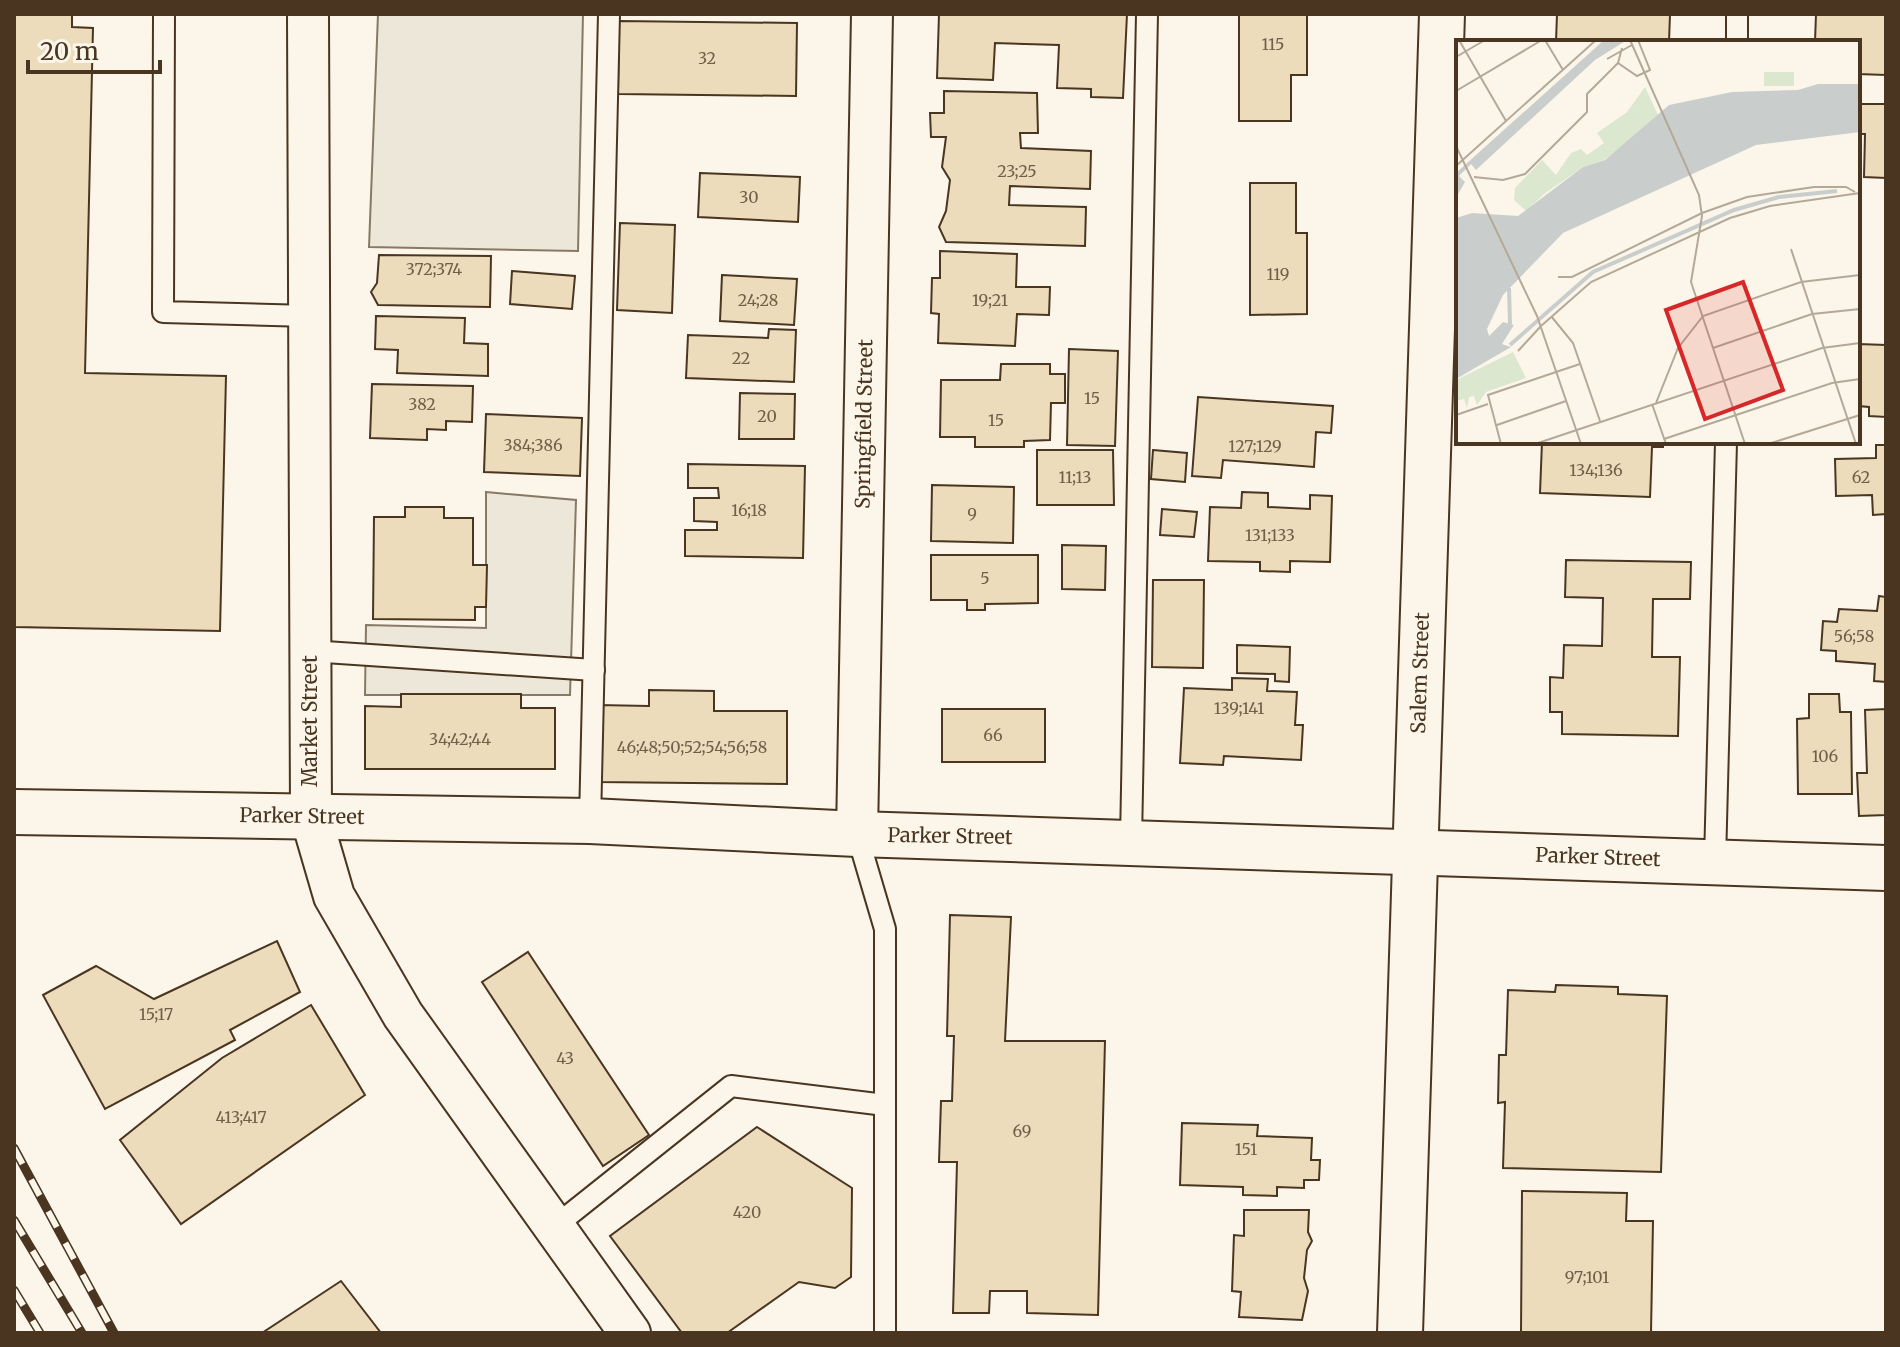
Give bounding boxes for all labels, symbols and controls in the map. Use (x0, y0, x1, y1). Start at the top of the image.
scale bar (28, 24, 160, 74)
house number: 115 (1262, 34, 1284, 54)
text: 20 m (40, 36, 99, 67)
inset map (1456, 40, 1860, 444)
house number: 32 (698, 48, 716, 68)
house number: 23;25 (997, 161, 1037, 181)
house number: 30 (739, 187, 759, 207)
house number: 372;374 (406, 259, 462, 279)
house number: 119 (1267, 264, 1289, 284)
house number: 24;28 (738, 290, 778, 310)
house number: 19;21 (972, 290, 1008, 310)
street label: Springfield Street (850, 339, 877, 509)
house number: 22 (732, 348, 750, 368)
house number: 15 (1084, 388, 1100, 408)
house number: 382 (408, 394, 436, 414)
house number: 20 (757, 406, 777, 426)
house number: 15 (988, 410, 1004, 430)
house number: 384;386 (503, 435, 563, 455)
house number: 127;129 (1228, 436, 1282, 456)
house number: 134;136 (1569, 460, 1623, 480)
house number: 11;13 (1059, 467, 1091, 487)
house number: 62 (1852, 467, 1870, 487)
house number: 16;18 (731, 500, 767, 520)
house number: 9 (967, 504, 977, 524)
house number: 131;133 (1245, 525, 1295, 545)
house number: 5 (980, 568, 990, 588)
street label: Salem Street (1405, 612, 1434, 734)
house number: 56;58 (1834, 626, 1874, 646)
street label: Market Street (297, 655, 322, 787)
house number: 139;141 (1214, 698, 1264, 718)
house number: 66 (983, 725, 1003, 745)
house number: 34;42;44 (429, 729, 491, 749)
house number: 46;48;50;52;54;56;58 (617, 737, 767, 757)
house number: 106 (1812, 746, 1839, 766)
street label: Parker Street (239, 802, 365, 829)
street label: Parker Street (887, 822, 1013, 849)
street label: Parker Street (1535, 842, 1661, 871)
house number: 15;17 (139, 1004, 173, 1024)
house number: 43 (556, 1048, 574, 1068)
house number: 413;417 (215, 1107, 267, 1127)
house number: 69 (1013, 1121, 1031, 1141)
house number: 151 (1235, 1139, 1257, 1159)
house number: 420 (733, 1202, 761, 1222)
house number: 97;101 (1565, 1267, 1609, 1287)

